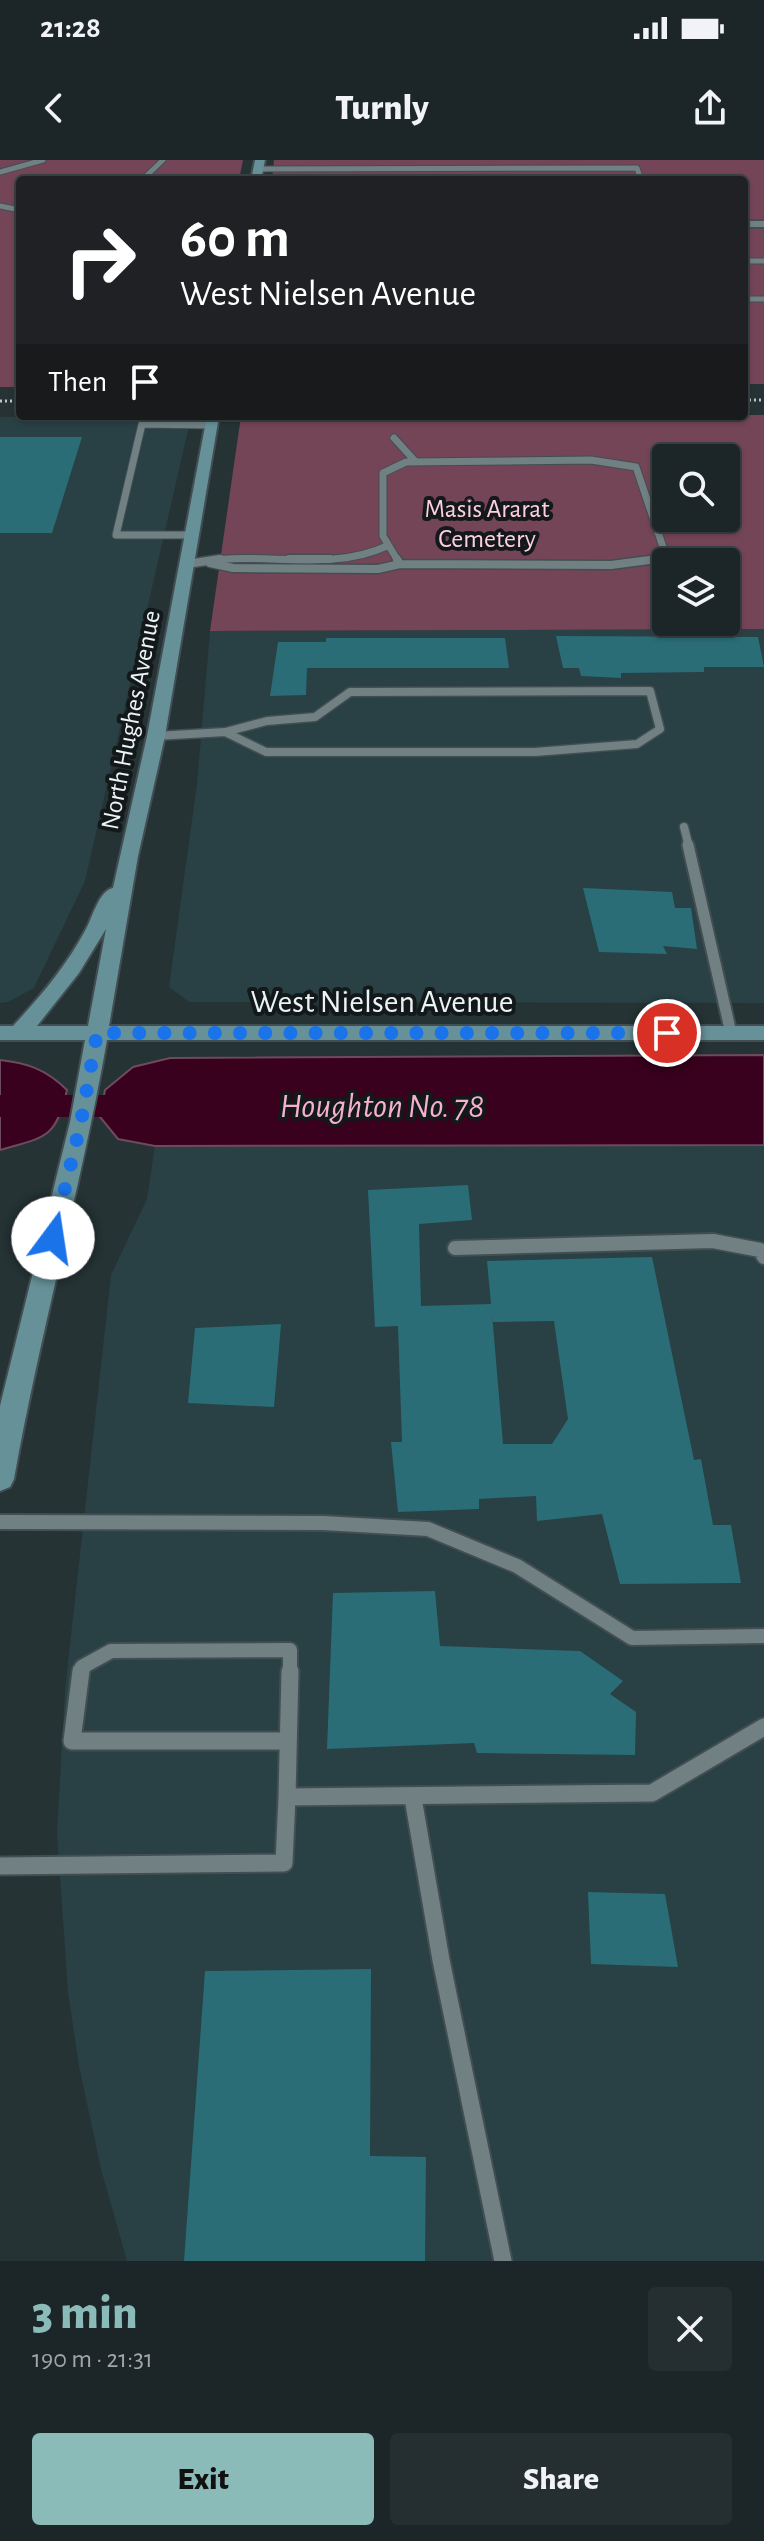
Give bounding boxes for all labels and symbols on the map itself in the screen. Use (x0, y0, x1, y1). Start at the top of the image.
park label: Masis Ararat Cemetery (424, 496, 550, 552)
street label: North Hughes Avenue (97, 608, 165, 832)
street label: West Nielsen Avenue (250, 986, 514, 1018)
pin (633, 999, 701, 1067)
water label: Houghton No. 78 (280, 1090, 484, 1124)
position arrow (11.0, 1196, 95.0, 1280)

